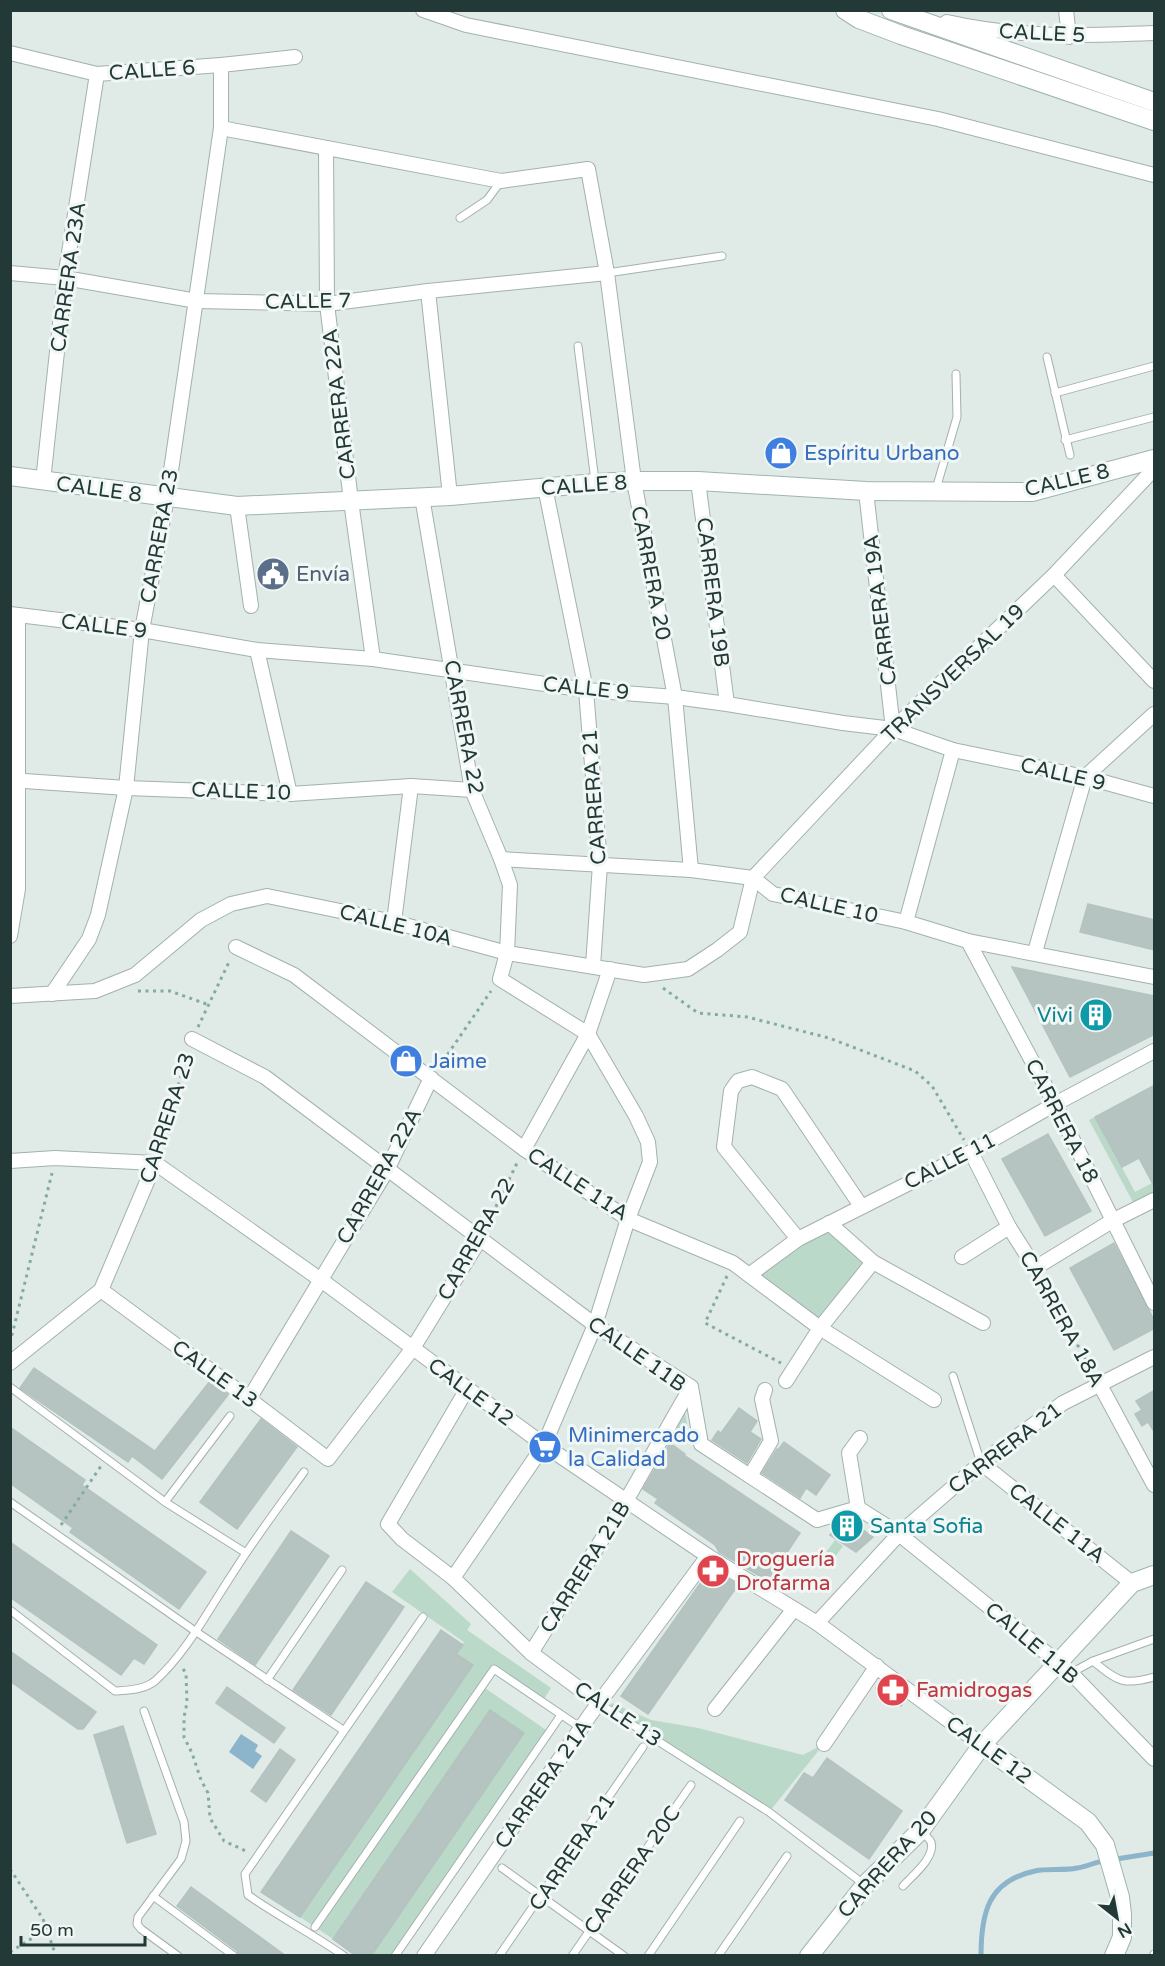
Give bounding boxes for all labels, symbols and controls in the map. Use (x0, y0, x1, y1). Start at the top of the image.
street label: CALLE 5 (998, 19, 1086, 48)
street label: CALLE 6 (108, 55, 196, 86)
street label: CARRERA 23A (46, 200, 91, 354)
street label: CALLE 7 (265, 288, 351, 315)
street label: CARRERA 22A (318, 327, 361, 481)
shop icon: Espíritu Urbano (763, 435, 799, 471)
place label: Espíritu Urbano (804, 441, 960, 466)
street label: CALLE 8 (1022, 459, 1112, 502)
street label: CARRERA 23 (135, 467, 184, 605)
street label: CALLE 8 (540, 470, 628, 501)
street label: CALLE 8 (54, 471, 143, 508)
street label: CARRERA 20 (625, 504, 676, 642)
street label: CARRERA 19B (691, 516, 734, 668)
street label: CARRERA 19A (859, 533, 902, 687)
public building icon: Envía (255, 556, 291, 592)
place label: Envía (296, 562, 350, 587)
street label: TRANSVERSAL 19 (877, 599, 1030, 748)
street label: CALLE 9 (59, 609, 148, 644)
street label: CARRERA 22 (438, 658, 489, 796)
street label: CALLE 9 (542, 672, 630, 705)
street label: CARRERA 21 (577, 728, 612, 866)
street label: CALLE 9 (1018, 753, 1108, 796)
street label: CALLE 10 (191, 777, 291, 806)
street label: CALLE 10 (778, 882, 880, 929)
street label: CALLE 10A (337, 899, 455, 952)
building icon: Vivi (1078, 997, 1114, 1033)
place label: Vivi (1037, 1003, 1073, 1028)
shop icon: Jaime (388, 1043, 424, 1079)
place label: Jaime (429, 1049, 487, 1074)
street label: CARRERA 23 (135, 1050, 200, 1187)
street label: CARRERA 18 (1020, 1055, 1104, 1188)
street label: CARRERA 22A (332, 1104, 427, 1249)
street label: CALLE 11 (900, 1128, 1000, 1195)
street label: CALLE 11A (523, 1143, 633, 1226)
street label: CARRERA 22 (433, 1174, 520, 1305)
street label: CARRERA 18A (1014, 1247, 1109, 1392)
street label: CALLE 11B (583, 1311, 691, 1397)
street label: CALLE 13 (167, 1335, 262, 1414)
street label: CALLE 12 (423, 1353, 518, 1432)
street label: CARRERA 21 (943, 1397, 1067, 1499)
place label: Minimercado la Calidad (568, 1423, 699, 1472)
supermarket icon: Minimercado la Calidad (527, 1429, 563, 1465)
street label: CALLE 11A (1004, 1478, 1110, 1569)
street label: CARRERA 21B (535, 1497, 636, 1638)
building icon: Santa Sofia (829, 1508, 865, 1544)
place label: Santa Sofia (870, 1514, 983, 1539)
place label: Droguería Drofarma (736, 1547, 835, 1596)
pharmacy icon: Droguería Drofarma (695, 1553, 731, 1589)
street label: CALLE 11B (980, 1597, 1083, 1690)
pharmacy icon: Famidrogas (875, 1672, 911, 1708)
street label: CALLE 13 (569, 1676, 666, 1753)
place label: Famidrogas (916, 1678, 1032, 1703)
street label: CALLE 12 (941, 1711, 1036, 1790)
street label: CARRERA 21A (489, 1715, 597, 1853)
street label: CARRERA 21 (524, 1789, 620, 1915)
street label: CARRERA 20C (579, 1801, 686, 1939)
street label: CARRERA 20 (833, 1805, 942, 1923)
north arrow (1087, 1888, 1147, 1948)
scale bar (21, 1909, 146, 1947)
text: N (1114, 1918, 1135, 1942)
text: 50 m (30, 1919, 74, 1941)

